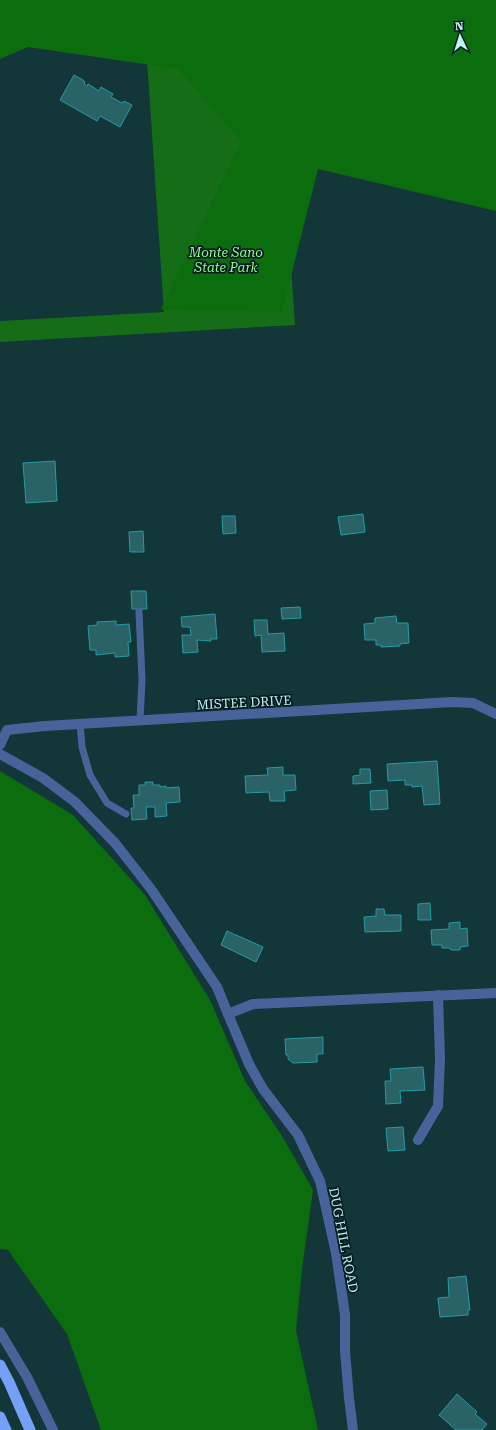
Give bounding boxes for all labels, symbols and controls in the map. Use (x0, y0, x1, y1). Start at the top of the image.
north arrow (440, 16, 480, 56)
text: N (455, 20, 465, 33)
park label: Monte Sano State Park (188, 245, 263, 275)
street label: MISTEE DRIVE (196, 693, 292, 712)
street label: DUG HILL ROAD (326, 1186, 361, 1294)

